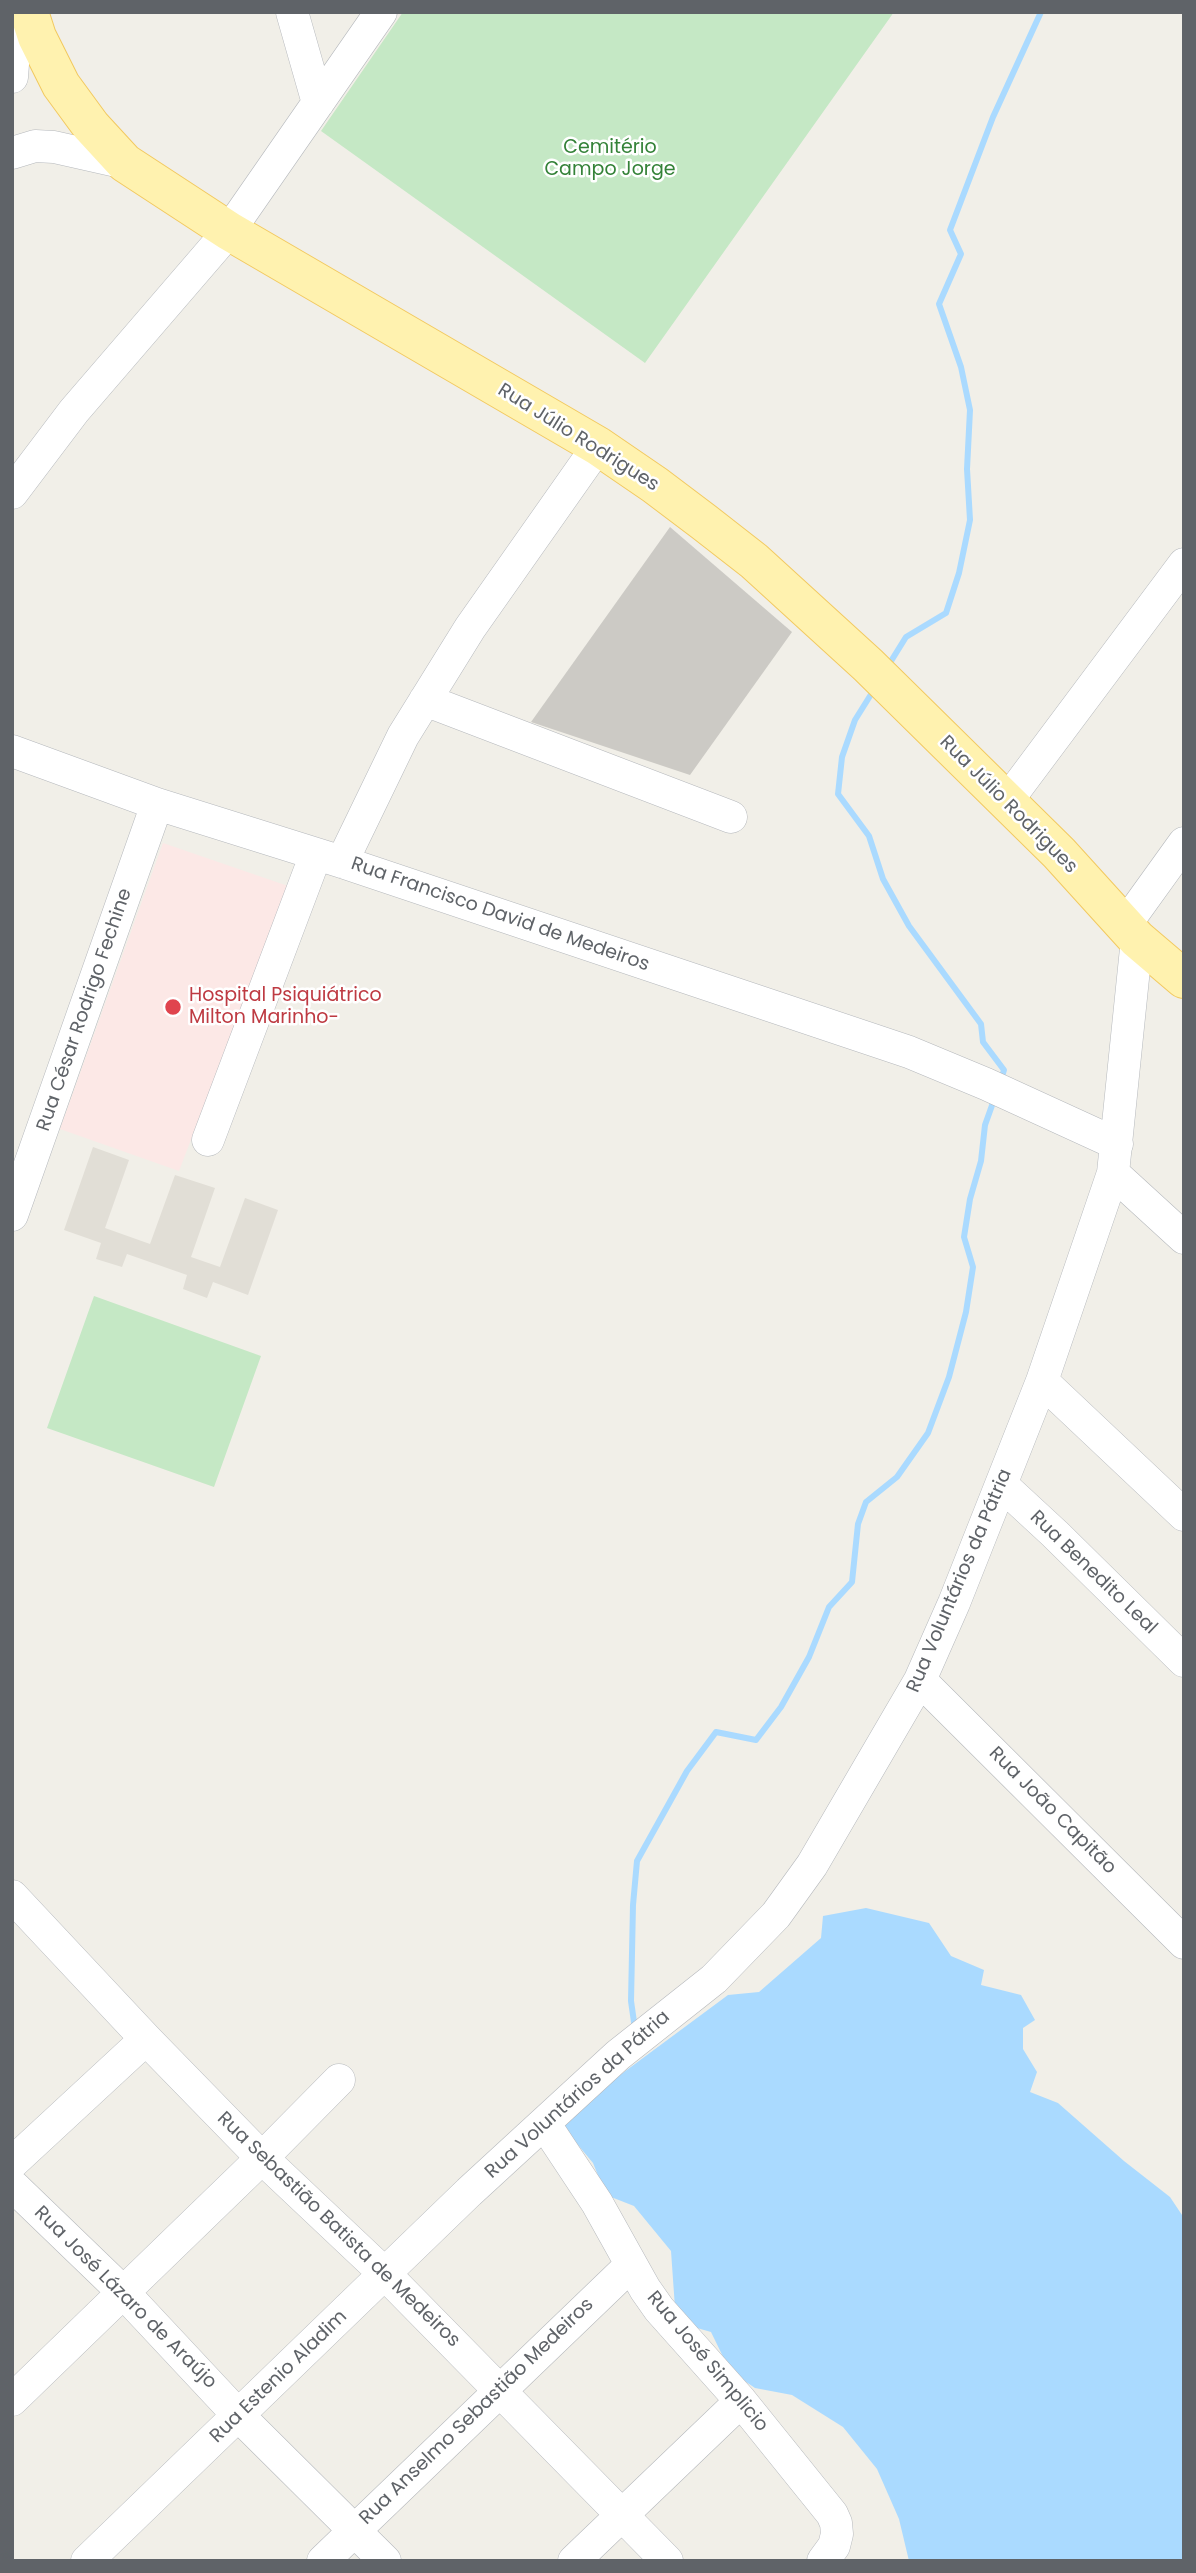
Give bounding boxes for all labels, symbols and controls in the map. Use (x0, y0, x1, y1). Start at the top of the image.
park label: Cemitério Campo Jorge (544, 137, 676, 181)
street label: Rua Júlio Rodrigues (493, 379, 663, 497)
street label: Rua Júlio Rodrigues (934, 731, 1082, 879)
street label: Rua Francisco David de Medeiros (348, 853, 652, 977)
street label: Rua César Rodrigo Fechine (33, 886, 137, 1134)
place label: Hospital Psiquiátrico Milton Marinho- (189, 985, 382, 1029)
marker: Hospital Psiquiátrico Milton Marinho- (163, 997, 183, 1017)
street label: Rua Voluntários da Pátria (903, 1466, 1017, 1696)
street label: Rua Benedito Leal (1025, 1506, 1161, 1640)
street label: Rua João Capitão (984, 1743, 1120, 1879)
street label: Rua Voluntários da Pátria (481, 2006, 675, 2184)
street label: Rua Sebastião Batista de Medeiros (212, 2108, 464, 2352)
street label: Rua José Lázaro de Araújo (29, 2202, 221, 2394)
street label: Rua José Simplicio (642, 2287, 772, 2437)
street label: Rua Anselmo Sebastião Medeiros (355, 2294, 599, 2530)
street label: Rua Estenio Aladim (206, 2306, 352, 2448)

